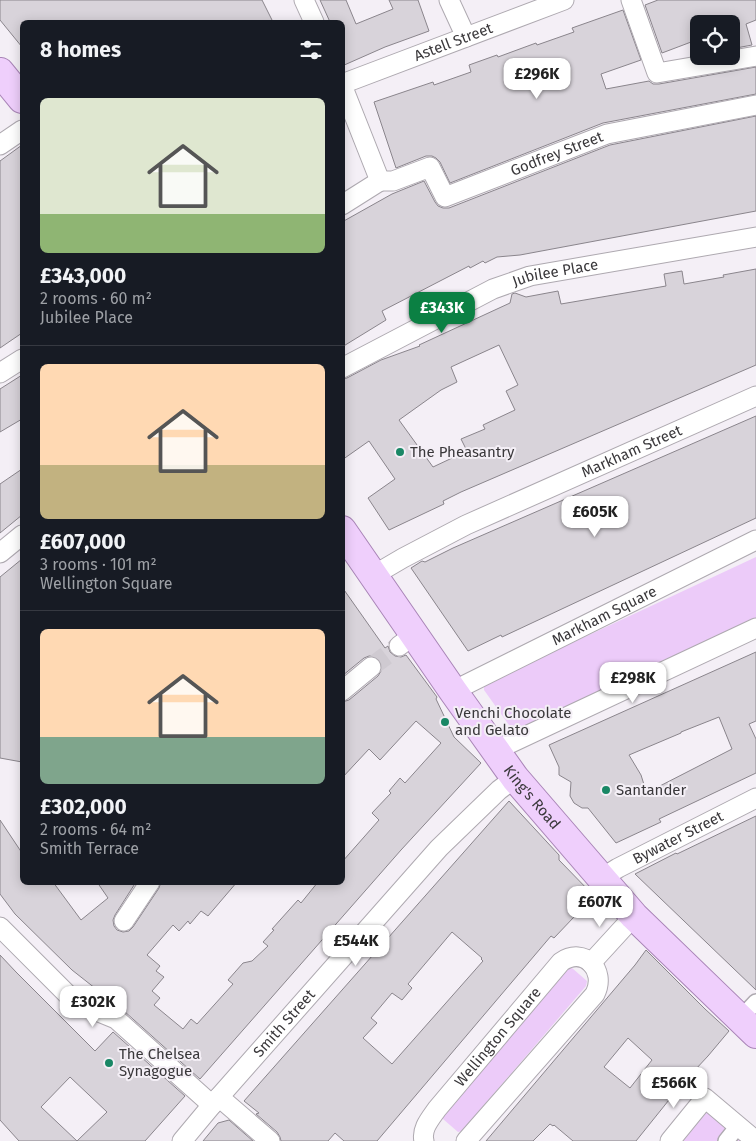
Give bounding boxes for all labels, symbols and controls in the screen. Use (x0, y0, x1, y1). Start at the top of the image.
map controls (690, 15, 740, 65)
button: locate (690, 15, 740, 65)
street label: Astell Street (412, 19, 496, 65)
icon: filters (297, 36, 325, 64)
text: 8 homes (40, 37, 121, 63)
pin: £296K (502, 58, 572, 100)
text: £296K (515, 64, 559, 83)
street label: Godfrey Street (508, 127, 606, 180)
icon: home (138, 131, 228, 221)
street label: Jubilee Place (510, 255, 600, 291)
text: £343,000 (40, 263, 126, 289)
text: 2 rooms · 60 m² (40, 289, 152, 308)
pin: £343K (407, 292, 477, 334)
text: £343K (420, 298, 464, 317)
text: Jubilee Place (40, 308, 133, 327)
icon: home (138, 396, 228, 486)
street label: Markham Street (579, 421, 685, 481)
place label: The Pheasantry (410, 443, 515, 461)
marker: The Pheasantry (394, 446, 406, 458)
pin: £605K (560, 496, 630, 538)
text: £605K (572, 502, 618, 521)
text: £607,000 (40, 529, 126, 555)
text: 3 rooms · 101 m² (40, 555, 157, 574)
text: Wellington Square (40, 574, 173, 593)
street label: Markham Square (549, 582, 660, 649)
icon: home (138, 661, 228, 751)
pin: £298K (598, 662, 668, 704)
text: £298K (610, 668, 656, 687)
place label: Venchi Chocolate and Gelato (455, 704, 571, 739)
marker: Venchi Chocolate and Gelato (439, 716, 451, 728)
street label: King's Road (500, 762, 564, 833)
place label: Santander (616, 781, 687, 799)
marker: Santander (600, 784, 612, 796)
text: £302,000 (40, 794, 127, 820)
street label: Bywater Street (630, 807, 727, 868)
text: 2 rooms · 64 m² (40, 820, 151, 839)
text: Smith Terrace (40, 839, 139, 858)
pin: £607K (565, 886, 635, 928)
text: £607K (578, 892, 622, 911)
pin: £544K (321, 924, 391, 967)
text: £544K (333, 931, 379, 950)
street label: Wellington Square (451, 984, 545, 1090)
street label: Smith Street (250, 985, 319, 1061)
pin: £302K (58, 986, 128, 1028)
text: £302K (71, 992, 115, 1011)
place label: The Chelsea Synagogue (119, 1045, 201, 1080)
marker: The Chelsea Synagogue (103, 1057, 115, 1069)
pin: £566K (639, 1066, 709, 1109)
text: £566K (651, 1073, 697, 1092)

